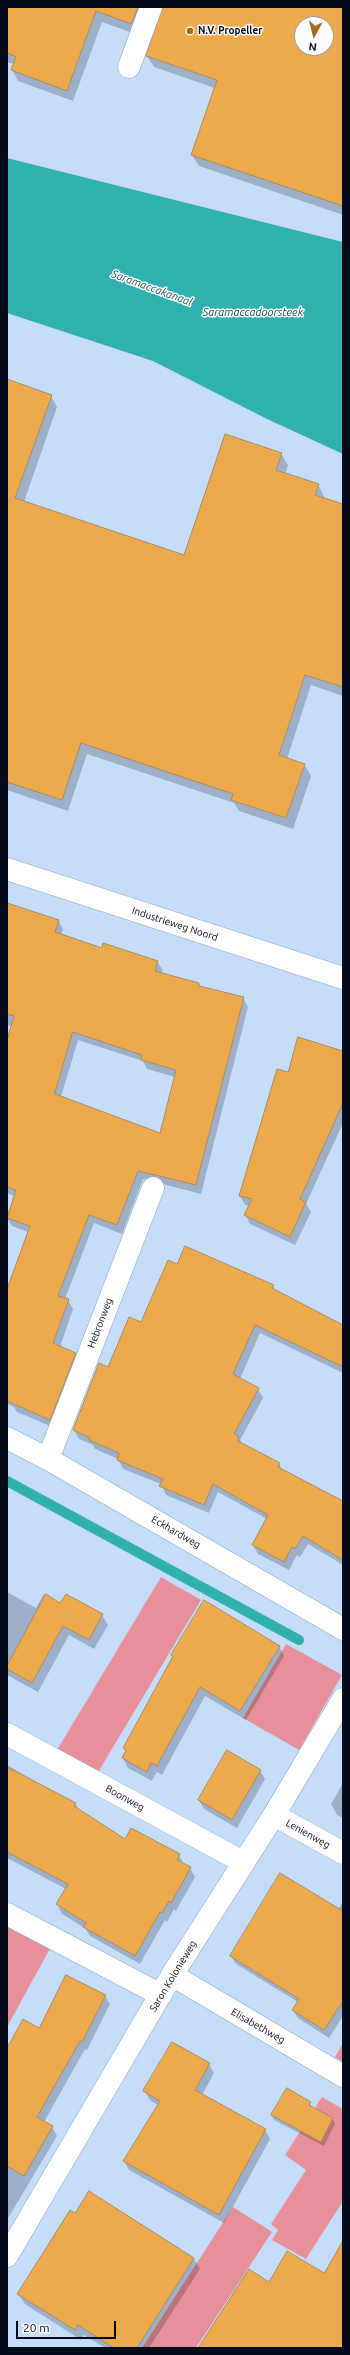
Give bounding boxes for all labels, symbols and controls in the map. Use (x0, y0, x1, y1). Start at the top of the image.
north arrow (294, 16, 334, 56)
place label: N.V. Propeller (198, 25, 262, 37)
marker: N.V. Propeller (185, 26, 195, 36)
text: N (308, 40, 317, 53)
water label: Saramaccakanaal (110, 267, 194, 309)
water label: Saramaccadoorsteek (203, 305, 303, 319)
street label: Industrieweg Noord (131, 904, 219, 944)
street label: Hebronweg (85, 1296, 115, 1350)
street label: Eckhardweg (149, 1513, 203, 1551)
street label: Boonweg (103, 1782, 147, 1814)
street label: Lenienweg (284, 1817, 332, 1851)
street label: Saron Kolonieweg (147, 1938, 199, 2014)
street label: Elisabethweg (229, 2006, 287, 2046)
scale bar (18, 2313, 118, 2339)
text: 20 m (23, 2321, 50, 2334)

